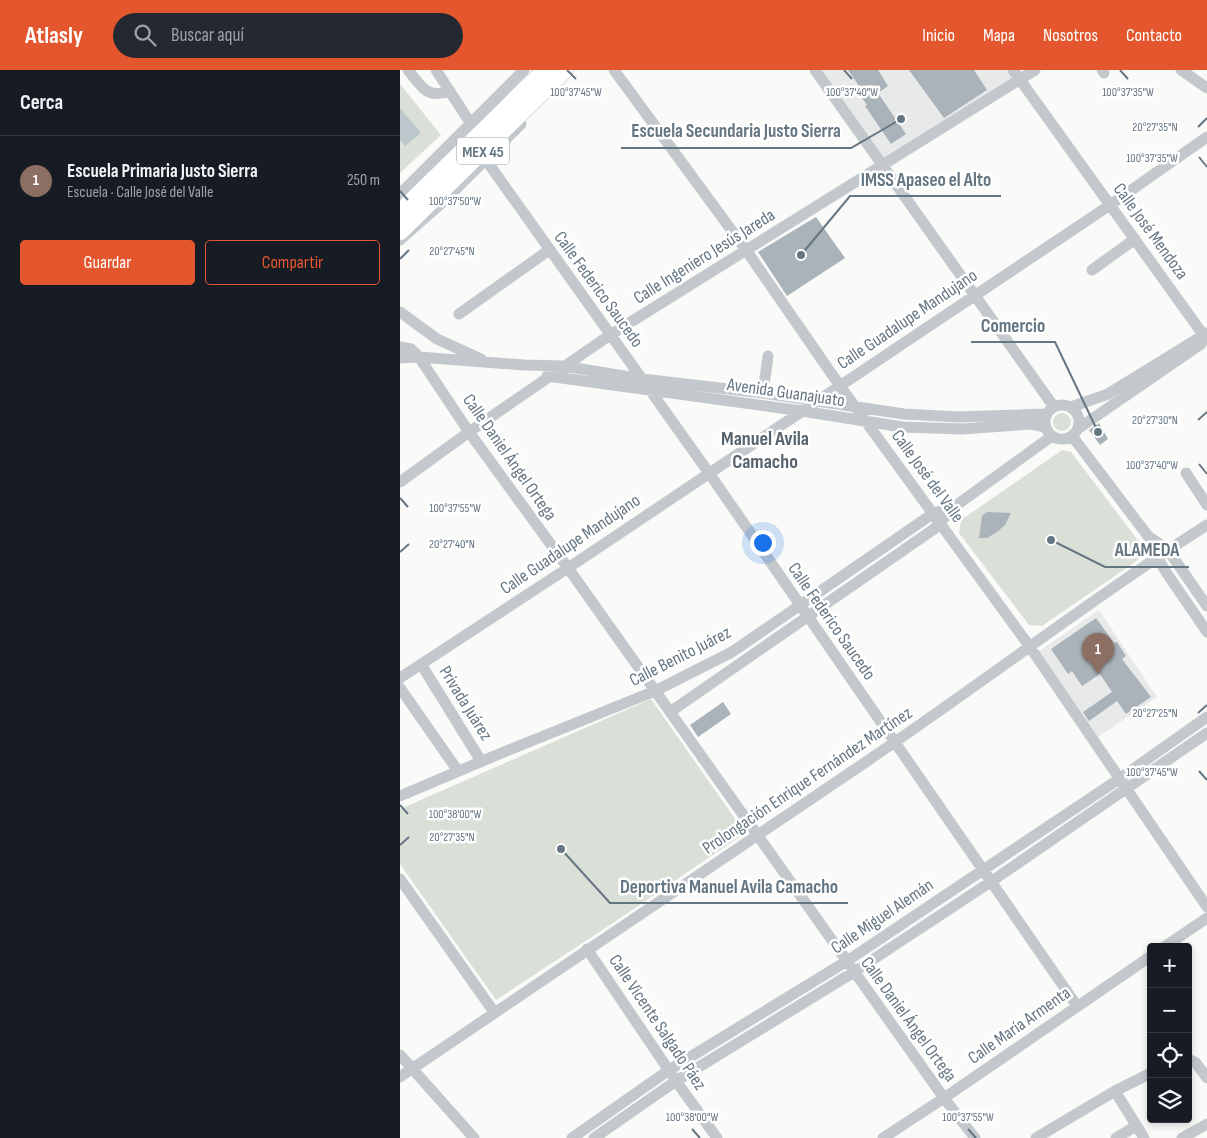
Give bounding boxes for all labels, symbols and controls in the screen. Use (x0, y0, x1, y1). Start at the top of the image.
search box (113, 13, 463, 58)
text: Atlasly (25, 21, 83, 50)
icon: search (131, 21, 159, 49)
text: Buscar aquí (171, 24, 244, 47)
text: Inicio (922, 25, 955, 46)
text: Mapa (983, 25, 1015, 46)
text: Nosotros (1043, 25, 1098, 46)
text: Contacto (1126, 25, 1182, 46)
text: 100°37'45"W (550, 85, 602, 100)
text: 100°37'40"W (826, 85, 878, 100)
text: 100°37'35"W (1102, 85, 1154, 100)
text: Cerca (20, 90, 63, 115)
callout: Escuela Secundaria Justo Sierra (621, 114, 851, 148)
text: Escuela Secundaria Justo Sierra (631, 120, 841, 143)
text: 20°27'35"N (1132, 120, 1178, 135)
road number: MEX 45 (457, 138, 509, 164)
text: 100°37'35"W (1126, 151, 1178, 166)
text: Escuela Primaria Justo Sierra (67, 160, 258, 183)
callout: IMSS Apaseo el Alto (850, 162, 1001, 196)
text: IMSS Apaseo el Alto (861, 169, 991, 192)
text: 1 (33, 171, 39, 190)
text: 250 m (347, 171, 380, 190)
street label: Calle José Mendoza (1109, 179, 1193, 284)
text: Escuela · Calle José del Valle (67, 183, 213, 202)
text: 100°37'50"W (429, 194, 481, 209)
street label: Calle Ingeniero Jesús Jareda (630, 204, 779, 308)
street label: Calle Federico Saucedo (549, 227, 648, 351)
button: Guardar (20, 240, 195, 285)
button: Compartir (205, 240, 380, 285)
text: 20°27'45"N (429, 244, 475, 259)
street label: Calle Guadalupe Mandujano (833, 265, 981, 374)
callout: Comercio (971, 308, 1055, 342)
text: Comercio (981, 315, 1045, 338)
street label: Avenida Guanajuato (725, 374, 846, 411)
street label: Calle Daniel Ángel Ortega (458, 390, 561, 525)
text: 20°27'30"N (1132, 413, 1178, 428)
street label: Calle José del Valle (887, 426, 968, 527)
district label: Manuel Avila Camacho (721, 427, 809, 474)
text: 100°37'40"W (1126, 458, 1178, 473)
street label: Calle Guadalupe Mandujano (496, 490, 644, 599)
text: 100°37'55"W (429, 501, 481, 516)
your location (750, 530, 776, 556)
callout: ALAMEDA (1105, 533, 1189, 567)
text: 20°27'40"N (429, 537, 475, 552)
text: ALAMEDA (1114, 539, 1180, 562)
street label: Calle Federico Saucedo (783, 559, 880, 684)
street label: Calle Benito Juárez (626, 622, 735, 691)
pin: 1 (1082, 633, 1114, 674)
street label: Privada Juárez (434, 662, 497, 745)
street label: Prolongación Enrique Fernández Martínez (698, 702, 917, 859)
text: 20°27'25"N (1132, 706, 1178, 721)
text: 100°37'45"W (1126, 765, 1178, 780)
text: 100°38'00"W (429, 807, 481, 822)
text: 20°27'35"N (429, 830, 475, 845)
callout: Deportiva Manuel Avila Camacho (610, 869, 848, 903)
street label: Calle Miguel Alemán (827, 874, 938, 958)
text: Deportiva Manuel Avila Camacho (620, 876, 838, 899)
map controls (1147, 943, 1192, 1123)
button: + (1147, 943, 1192, 988)
street label: Calle Vicente Salgado Páez (604, 951, 711, 1094)
street label: Calle Daniel Ángel Ortega (856, 953, 961, 1086)
street label: Calle María Armenta (964, 982, 1075, 1068)
button: − (1147, 988, 1192, 1033)
button: locate (1147, 1033, 1192, 1078)
button: layers (1147, 1078, 1192, 1123)
text: 100°38'00"W (666, 1110, 718, 1125)
text: 100°37'55"W (942, 1110, 994, 1125)

